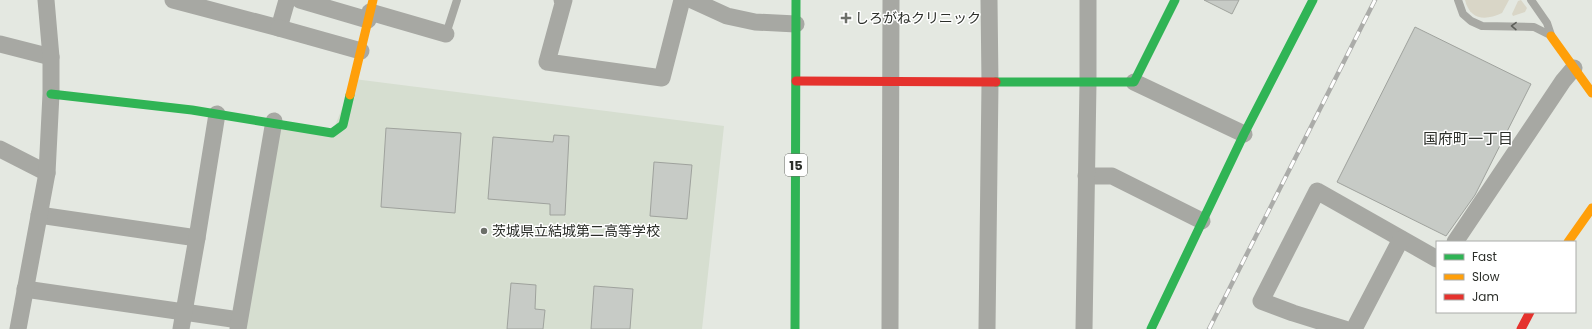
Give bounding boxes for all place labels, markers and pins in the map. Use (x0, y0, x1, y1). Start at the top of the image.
place label: しろがねクリニック (855, 8, 981, 28)
marker: しろがねクリニック (840, 12, 852, 24)
place label: 茨城県立結城第二高等学校 (492, 221, 660, 241)
marker: 茨城県立結城第二高等学校 (479, 226, 489, 236)

